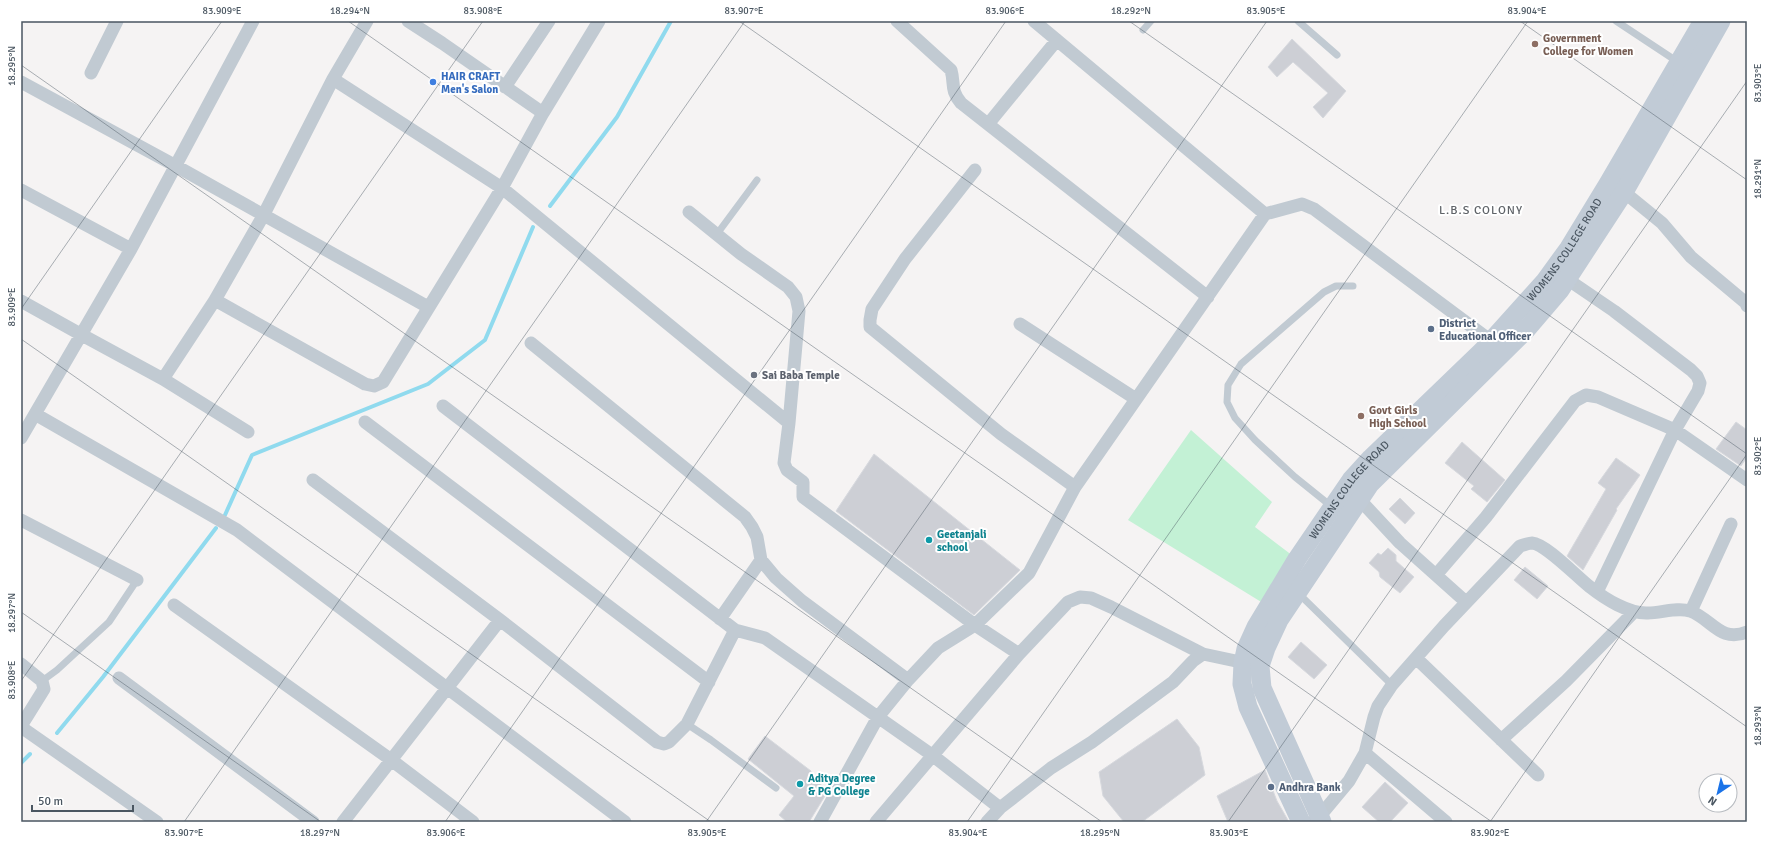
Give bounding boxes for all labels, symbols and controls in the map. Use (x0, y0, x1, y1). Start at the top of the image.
text: 83.909°E (203, 5, 242, 17)
text: 18.294°N (330, 5, 370, 17)
text: 83.908°E (464, 5, 503, 17)
text: 83.907°E (725, 5, 764, 17)
text: 83.906°E (986, 5, 1025, 17)
text: 18.292°N (1111, 5, 1151, 17)
text: 83.905°E (1247, 5, 1286, 17)
text: 83.904°E (1508, 5, 1547, 17)
place label: Government College for Women (1543, 32, 1633, 58)
marker: Government College for Women (1530, 39, 1540, 49)
text: 18.295°N (6, 46, 18, 86)
text: 83.903°E (1752, 63, 1764, 103)
place label: HAIR CRAFT Men's Salon (441, 70, 501, 96)
marker: HAIR CRAFT Men's Salon (428, 77, 438, 87)
text: 18.291°N (1752, 159, 1764, 199)
street label: WOMENS COLLEGE ROAD (1524, 196, 1604, 303)
district label: L.B.S COLONY (1439, 203, 1523, 218)
text: 83.909°E (6, 287, 18, 327)
place label: District Educational Officer (1439, 317, 1532, 343)
marker: District Educational Officer (1426, 324, 1436, 334)
place label: Sai Baba Temple (762, 369, 840, 382)
marker: Sai Baba Temple (749, 370, 759, 380)
place label: Govt Girls High School (1369, 404, 1427, 430)
marker: Govt Girls High School (1356, 411, 1366, 421)
text: 83.902°E (1752, 436, 1764, 476)
street label: WOMENS COLLEGE ROAD (1306, 438, 1392, 542)
place label: Geetanjali school (937, 528, 986, 554)
marker: Geetanjali school (924, 535, 934, 545)
text: 18.297°N (6, 593, 18, 633)
text: 83.908°E (6, 660, 18, 700)
text: 18.293°N (1752, 706, 1764, 746)
place label: Aditya Degree & PG College (808, 772, 876, 798)
north arrow (1698, 773, 1738, 813)
marker: Aditya Degree & PG College (795, 779, 805, 789)
place label: Andhra Bank (1279, 781, 1341, 794)
marker: Andhra Bank (1266, 782, 1276, 792)
scale bar (32, 787, 133, 813)
text: N (1706, 793, 1719, 808)
text: 50 m (38, 794, 63, 809)
text: 83.907°E (165, 827, 204, 839)
text: 18.297°N (300, 827, 340, 839)
text: 83.906°E (427, 827, 466, 839)
text: 83.905°E (688, 827, 727, 839)
text: 83.904°E (949, 827, 988, 839)
text: 18.295°N (1080, 827, 1120, 839)
text: 83.903°E (1210, 827, 1249, 839)
text: 83.902°E (1471, 827, 1510, 839)

